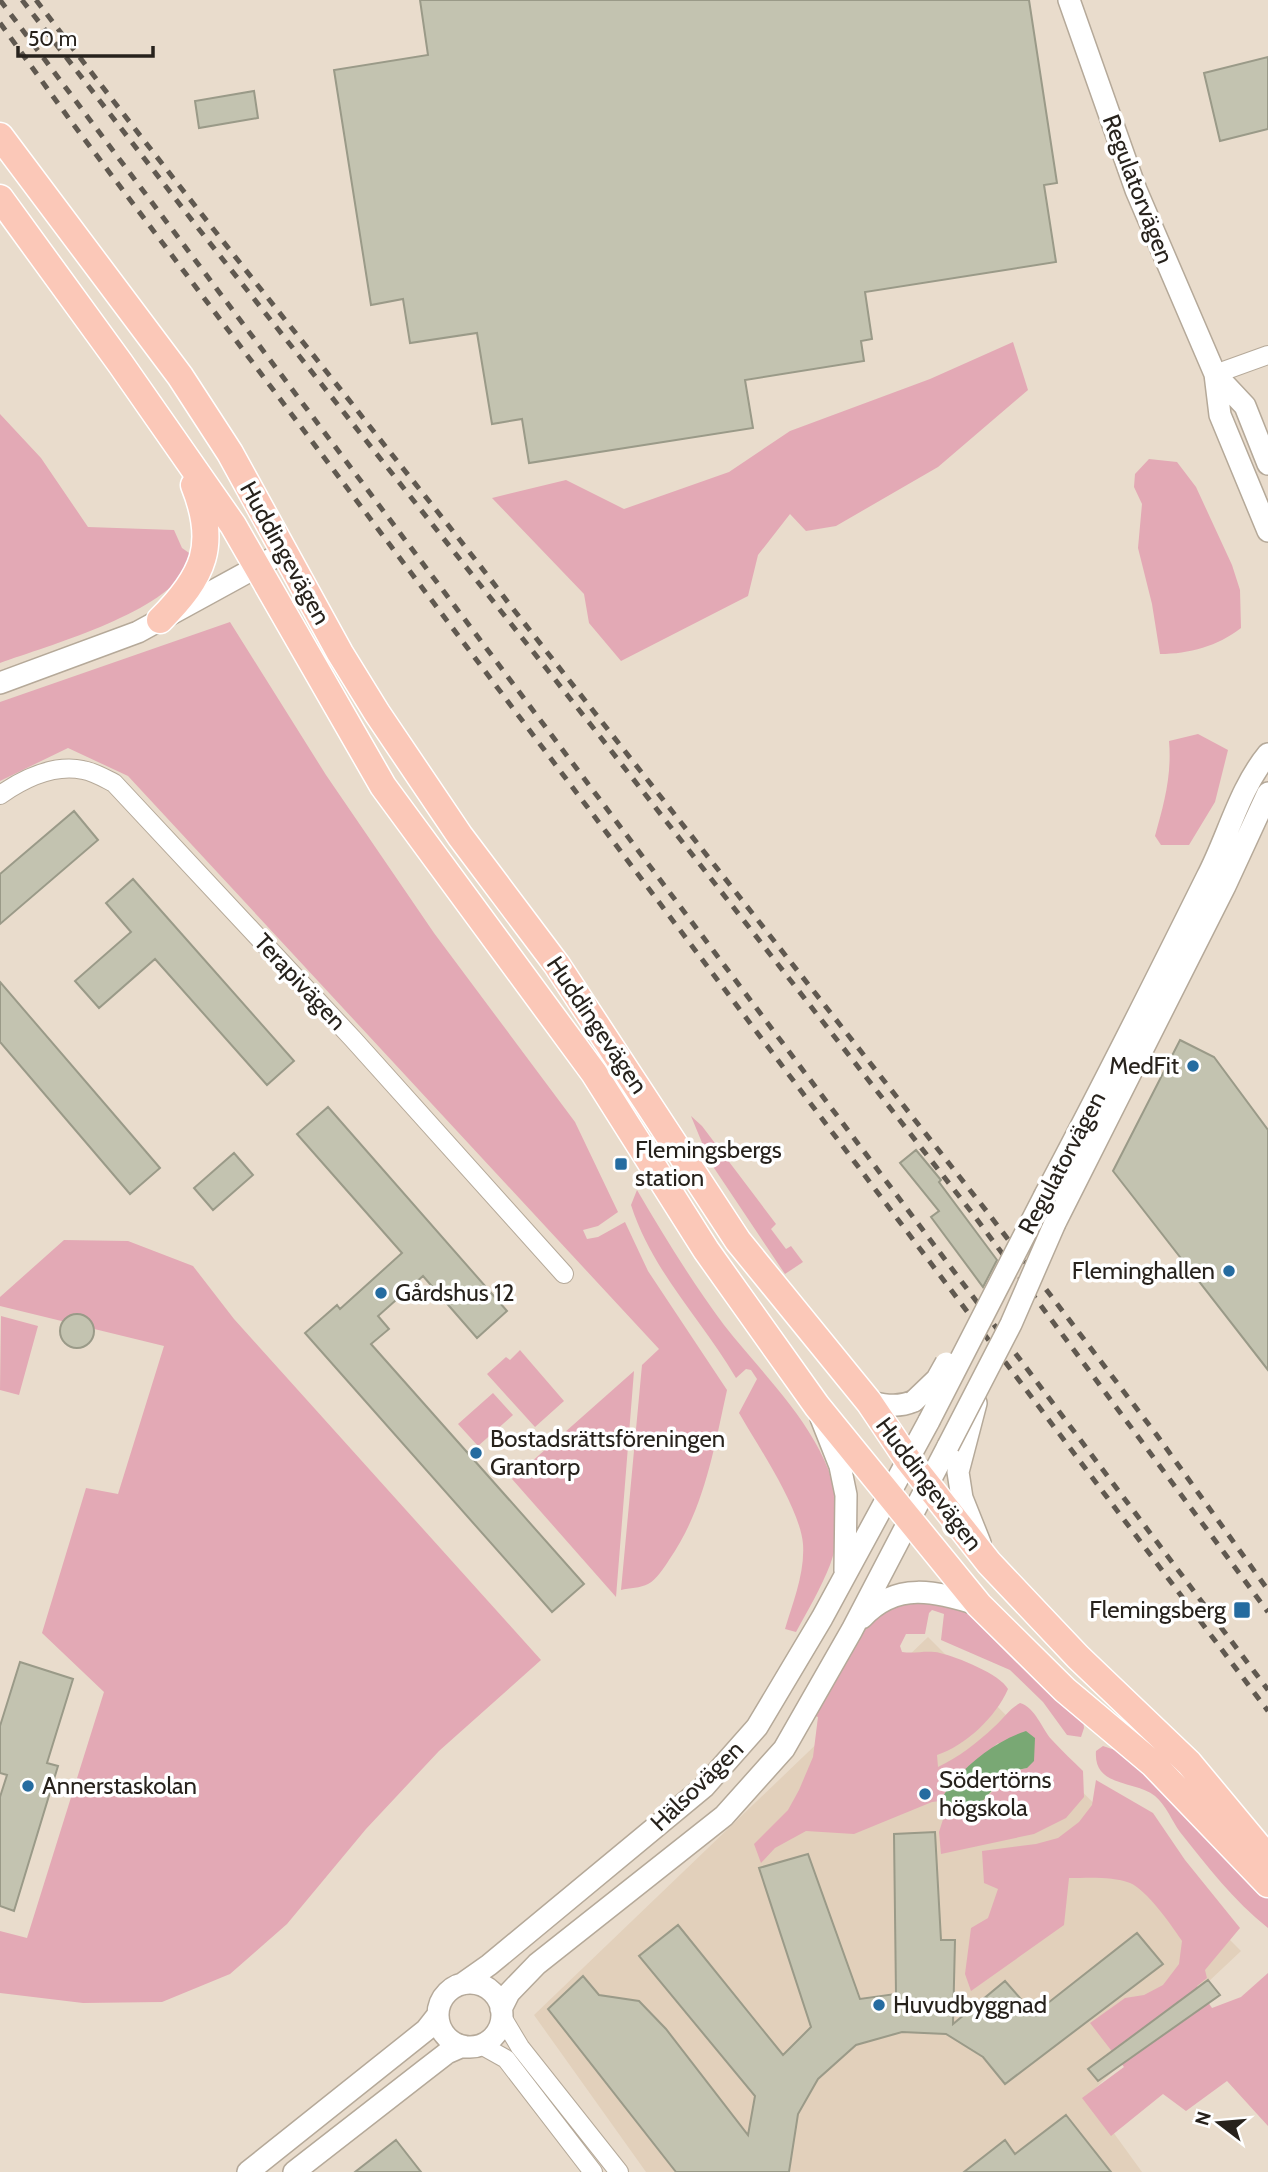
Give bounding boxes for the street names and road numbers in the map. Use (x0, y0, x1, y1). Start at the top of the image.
street label: Regulatorvägen (1097, 110, 1180, 267)
street label: Huddingevägen (234, 476, 337, 629)
street label: Terapivägen (248, 927, 352, 1036)
street label: Huddingevägen (541, 951, 654, 1099)
street label: Regulatorvägen (1012, 1086, 1111, 1239)
street label: Huddingevägen (870, 1411, 989, 1556)
street label: Hälsovägen (644, 1734, 749, 1837)

